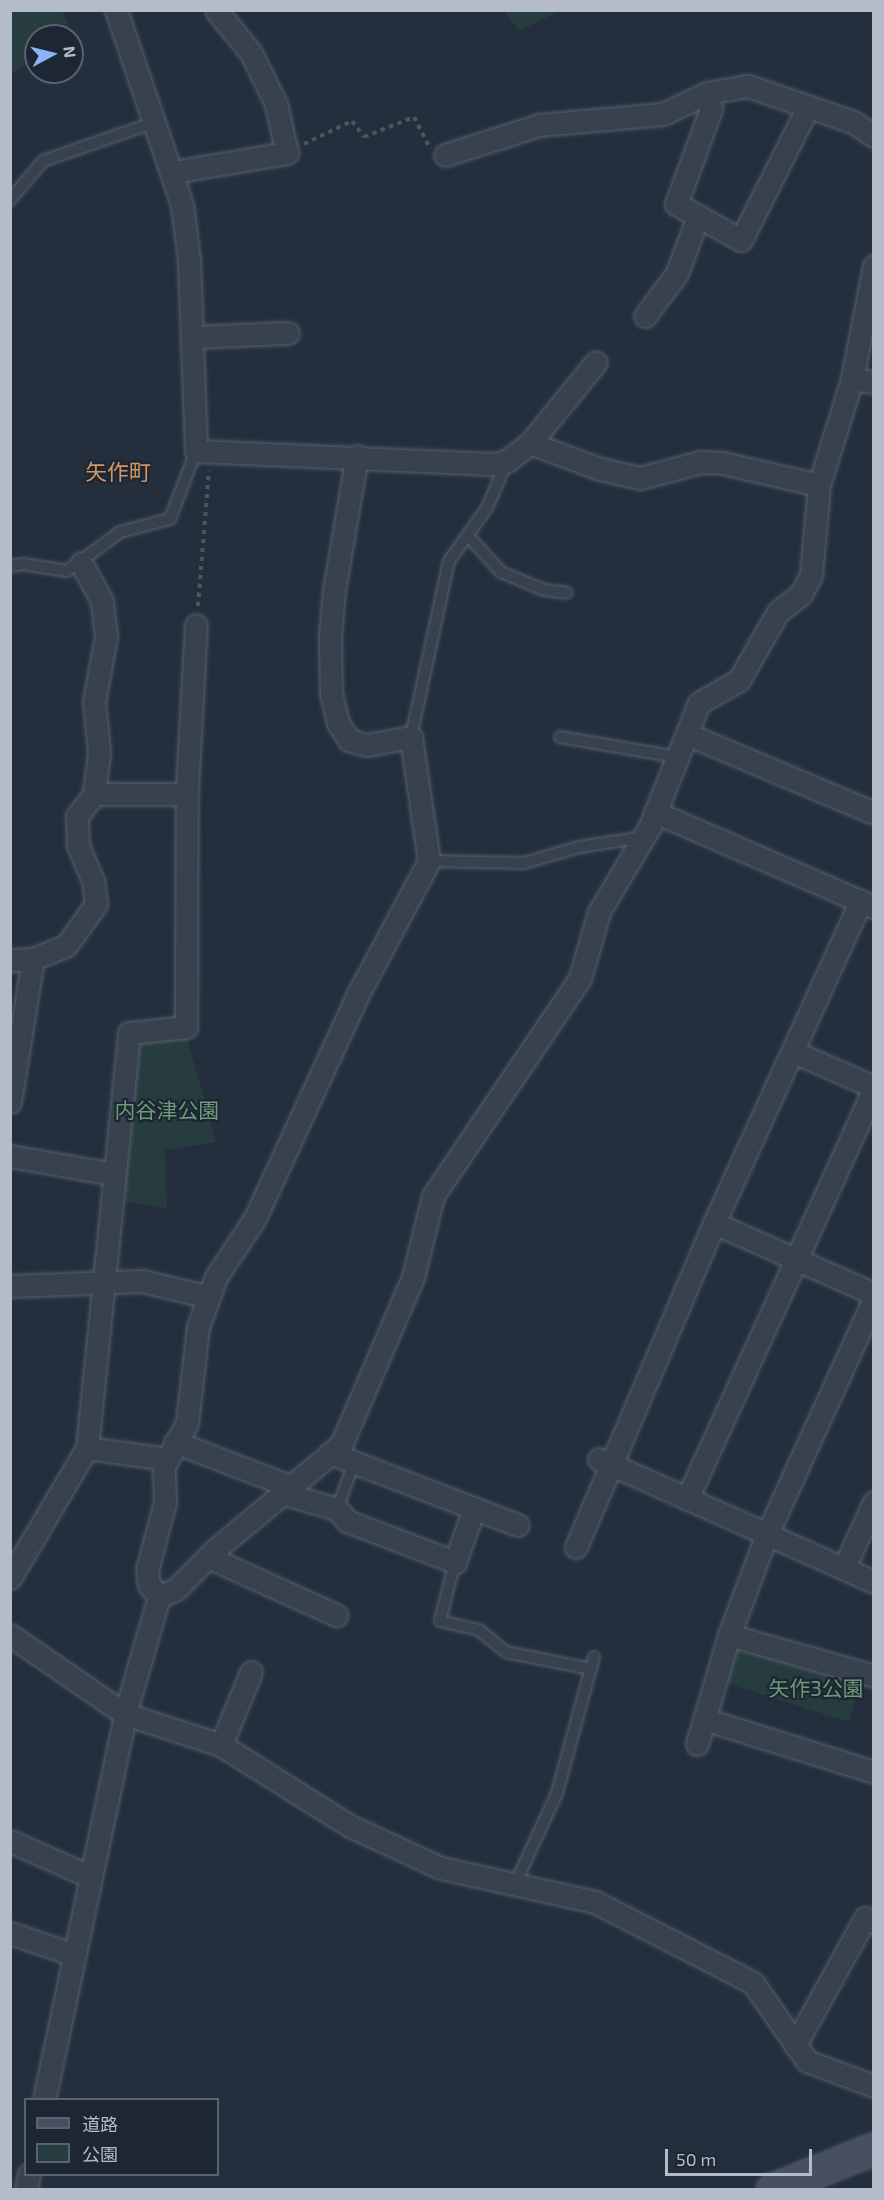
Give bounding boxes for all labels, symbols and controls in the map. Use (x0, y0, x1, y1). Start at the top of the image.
north arrow (24, 24, 84, 84)
text: N (60, 45, 81, 59)
district label: 矢作町 (85, 459, 151, 485)
park label: 内谷津公園 (115, 1097, 219, 1123)
park label: 矢作3公園 (768, 1675, 864, 1701)
legend (24, 2098, 219, 2176)
text: 道路 (82, 2113, 118, 2135)
scale bar (668, 2137, 815, 2175)
text: 公園 (82, 2143, 118, 2165)
text: 50 m (676, 2148, 716, 2170)

